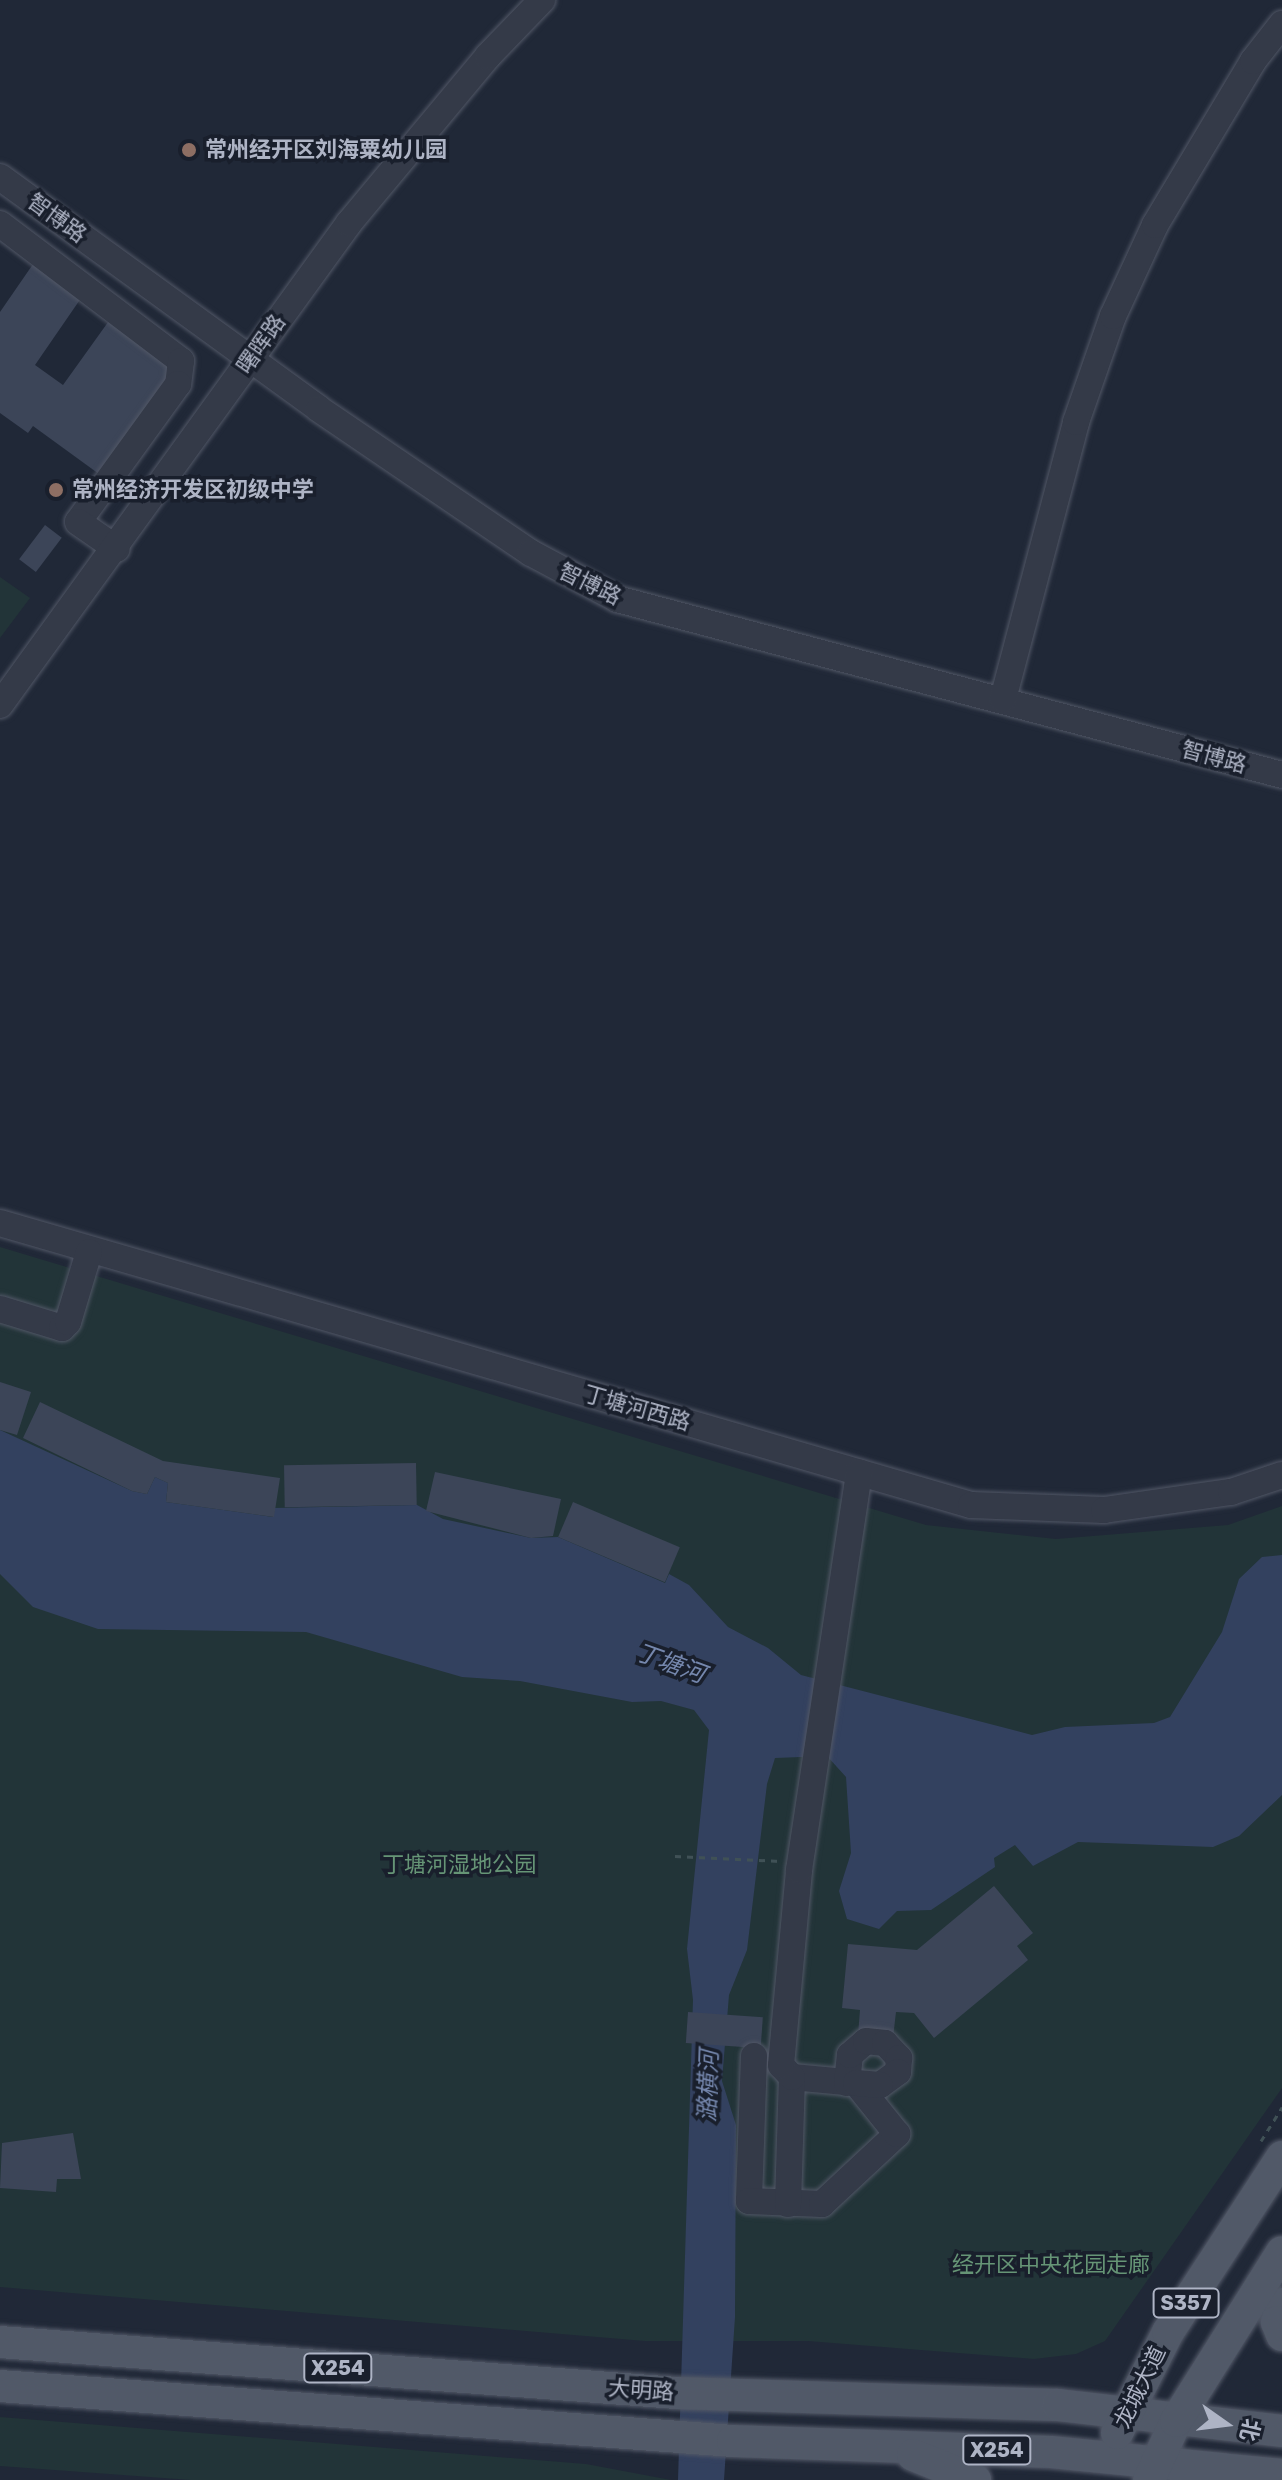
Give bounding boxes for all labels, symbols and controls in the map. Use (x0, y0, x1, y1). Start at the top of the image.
place label: 常州经开区刘海粟幼儿园 (205, 137, 447, 163)
marker: 常州经开区刘海粟幼儿园 (180, 141, 198, 159)
street label: 智博路 (23, 188, 91, 248)
street label: 曙晖路 (231, 309, 291, 379)
place label: 常州经济开发区初级中学 (72, 477, 314, 503)
marker: 常州经济开发区初级中学 (47, 481, 65, 499)
street label: 智博路 (555, 558, 625, 610)
street label: 智博路 (1179, 736, 1249, 778)
street label: 丁塘河西路 (580, 1380, 694, 1436)
water label: 丁塘河 (631, 1638, 709, 1690)
park label: 丁塘河湿地公园 (382, 1852, 536, 1878)
water label: 潞横河 (693, 2050, 725, 2122)
park label: 经开区中央花园走廊 (952, 2252, 1150, 2278)
road number: S357 (1152, 2287, 1220, 2319)
street label: 龙城大道 (1109, 2342, 1171, 2432)
road number: X254 (302, 2352, 374, 2384)
street label: 大明路 (607, 2375, 675, 2405)
north arrow (1186, 2384, 1266, 2464)
text: 北 (1234, 2416, 1266, 2444)
road number: X254 (961, 2434, 1033, 2466)

